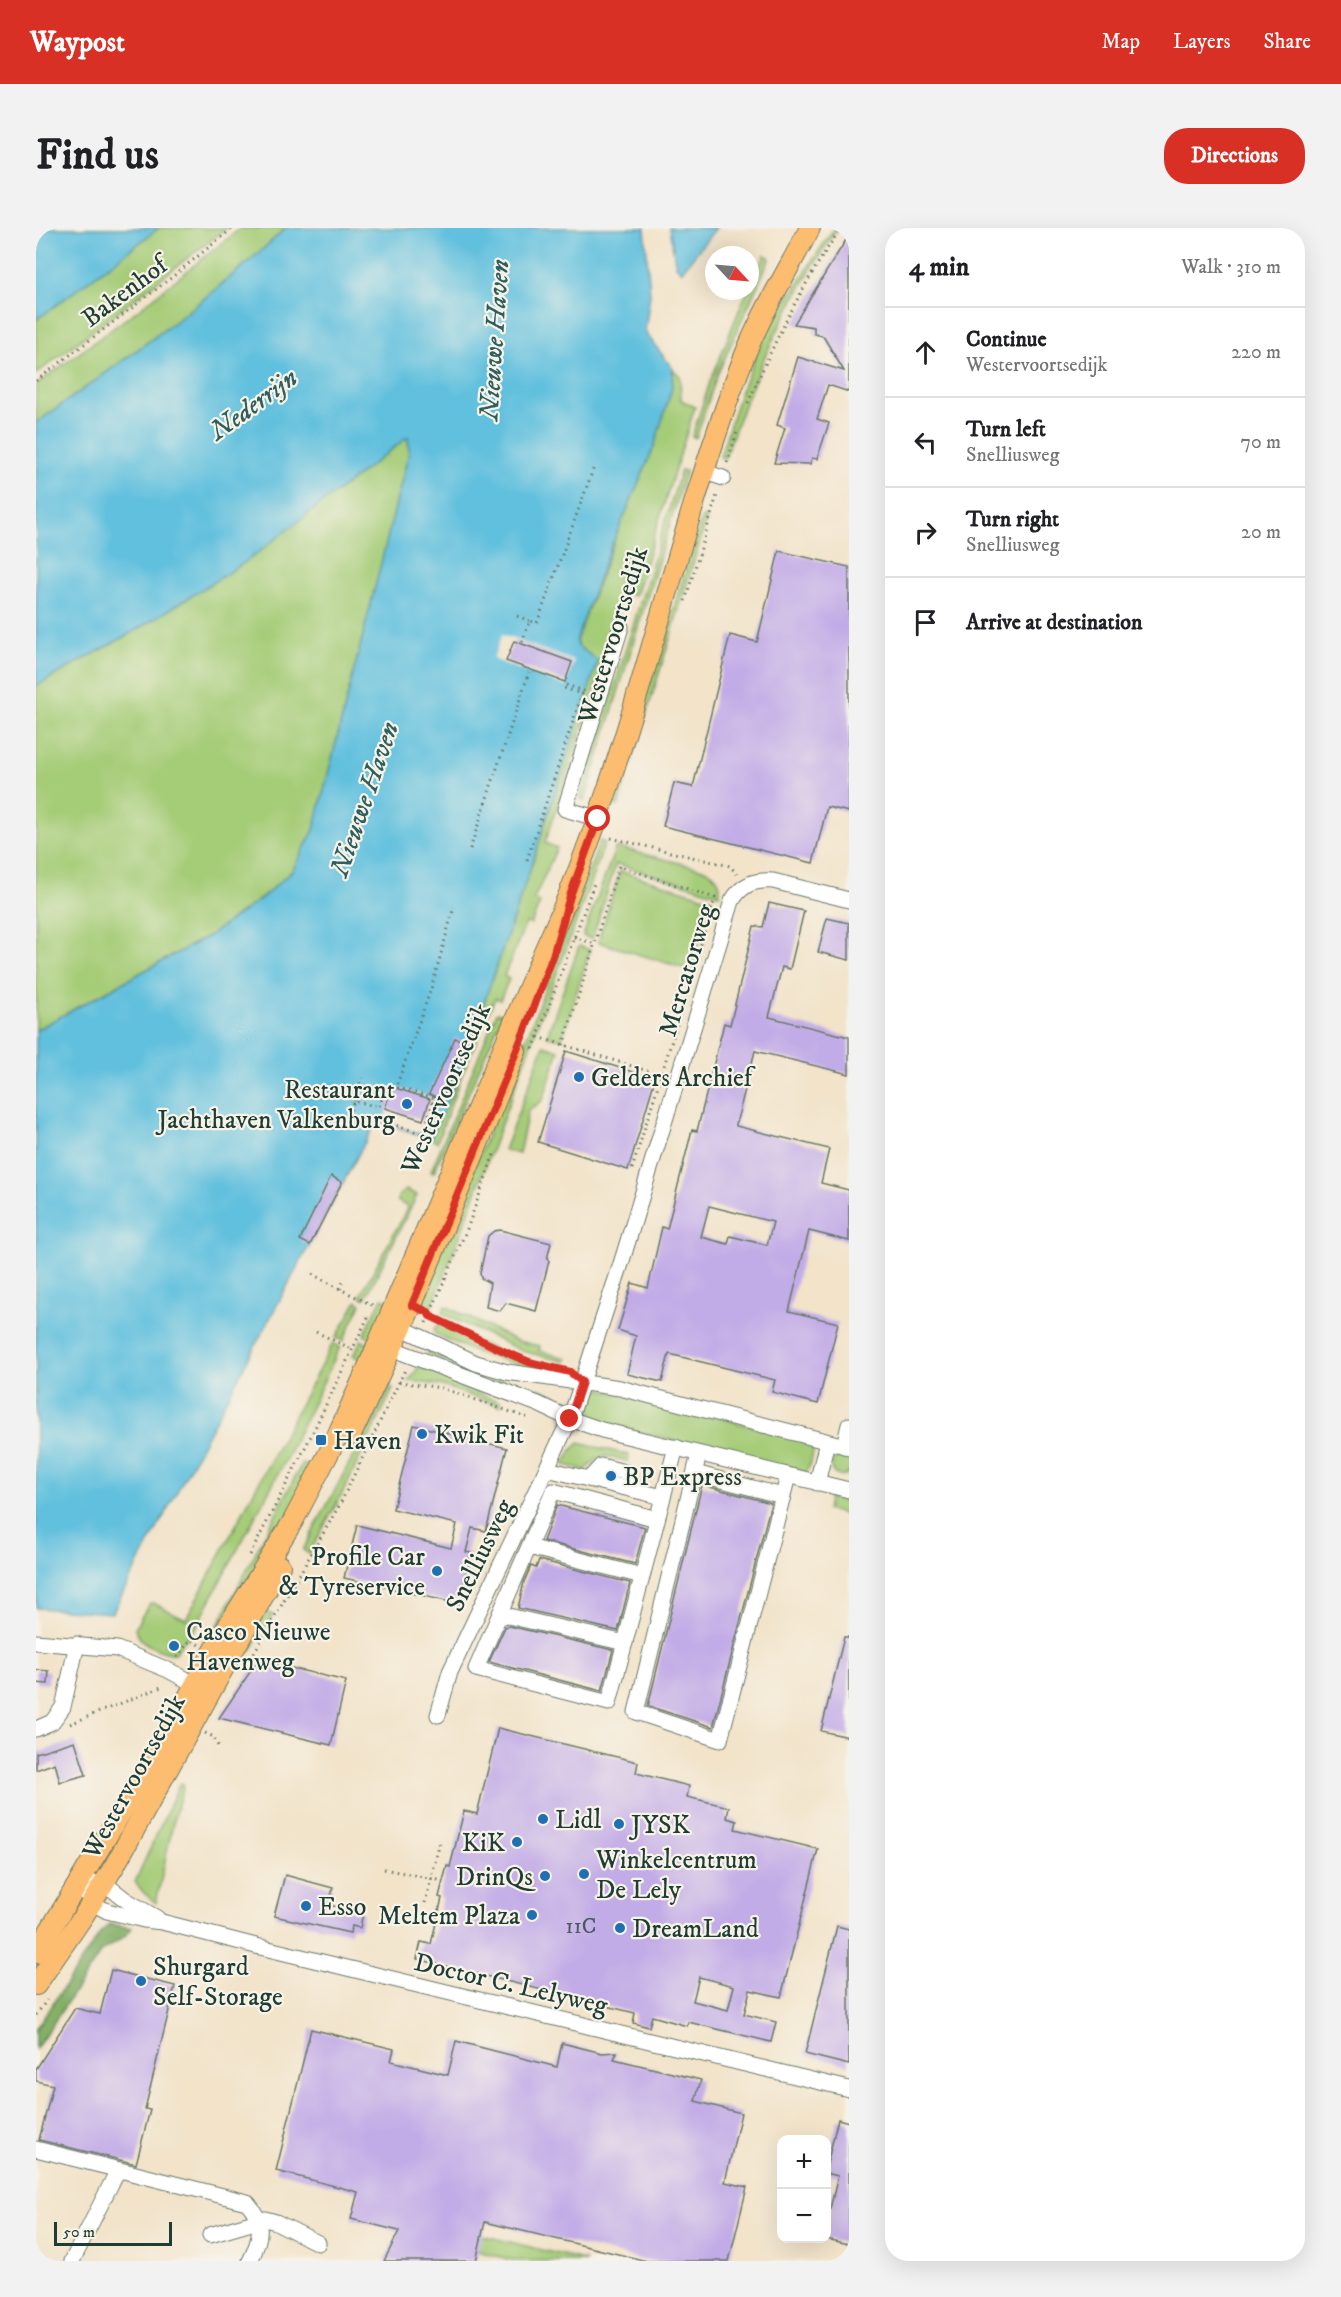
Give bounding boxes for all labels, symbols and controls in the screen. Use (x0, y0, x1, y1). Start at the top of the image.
text: Waypost (30, 25, 125, 60)
text: Map (1101, 29, 1140, 55)
text: Layers (1173, 29, 1231, 55)
text: Share (1264, 29, 1311, 55)
button: Directions (1164, 128, 1305, 184)
text: Find us (36, 130, 159, 182)
north arrow (705, 246, 759, 300)
street label: Bakenhof (75, 247, 177, 335)
text: 4 min (909, 251, 969, 284)
text: Walk · 310 m (1181, 255, 1281, 280)
water label: Nieuwe Haven (472, 258, 518, 424)
text: Continue (966, 326, 1047, 353)
icon: ahead (909, 336, 942, 369)
text: 220 m (1231, 340, 1281, 365)
text: Westervoortsedijk (966, 353, 1108, 378)
water label: Nederrijn (201, 361, 305, 450)
text: Turn left (966, 416, 1046, 443)
icon: left (909, 426, 942, 459)
text: 70 m (1240, 430, 1281, 455)
text: Snelliusweg (966, 443, 1059, 468)
text: Turn right (966, 506, 1059, 533)
icon: right (909, 516, 942, 549)
text: 20 m (1241, 520, 1281, 545)
text: Snelliusweg (966, 533, 1059, 558)
street label: Westervoortsedijk (570, 543, 656, 729)
icon: arrive (909, 606, 942, 639)
text: Arrive at destination (966, 609, 1143, 636)
water label: Nieuwe Haven (322, 717, 407, 883)
route start (584, 805, 610, 831)
street label: Mercatorweg (652, 900, 723, 1041)
street label: Westervoortsedijk (393, 998, 499, 1180)
place label: Gelders Archief (591, 1062, 756, 1095)
marker: Gelders Archief (572, 1070, 586, 1084)
place label: Restaurant Jachthaven Valkenburg (155, 1074, 395, 1137)
marker: Restaurant Jachthaven Valkenburg (400, 1097, 414, 1111)
route end (556, 1405, 582, 1431)
place label: Kwik Fit (434, 1419, 524, 1452)
place label: Haven (333, 1425, 402, 1458)
marker: Kwik Fit (415, 1427, 429, 1441)
marker: Haven (314, 1433, 328, 1447)
place label: BP Express (623, 1461, 742, 1494)
marker: BP Express (604, 1469, 618, 1483)
street label: Snelliusweg (439, 1494, 522, 1617)
place label: Profile Car & Tyreservice (279, 1541, 425, 1604)
marker: Profile Car & Tyreservice (430, 1564, 444, 1578)
place label: Casco Nieuwe Havenweg (186, 1616, 330, 1679)
marker: Casco Nieuwe Havenweg (167, 1639, 181, 1653)
street label: Westervoortsedijk (75, 1688, 193, 1866)
place label: Lidl (555, 1804, 601, 1837)
place label: JYSK (629, 1809, 691, 1842)
marker: Lidl (536, 1812, 550, 1826)
marker: JYSK (612, 1817, 626, 1831)
place label: KiK (462, 1827, 506, 1860)
marker: KiK (510, 1835, 524, 1849)
place label: Winkelcentrum De Lely (595, 1844, 757, 1907)
place label: DrinQs (456, 1861, 536, 1894)
marker: Winkelcentrum De Lely (577, 1867, 591, 1881)
marker: DrinQs (538, 1869, 552, 1883)
place label: Esso (318, 1891, 366, 1924)
marker: Esso (299, 1899, 313, 1913)
place label: Meltem Plaza (378, 1900, 520, 1933)
marker: Meltem Plaza (525, 1908, 539, 1922)
house number: 11C (566, 1913, 596, 1940)
place label: DreamLand (632, 1913, 759, 1946)
marker: DreamLand (613, 1921, 627, 1935)
street label: Doctor C. Lelyweg (411, 1946, 611, 2023)
place label: Shurgard Self-Storage (153, 1951, 283, 2014)
marker: Shurgard Self-Storage (134, 1974, 148, 1988)
map controls (777, 2135, 831, 2243)
button: + (777, 2135, 831, 2189)
button: − (777, 2189, 831, 2243)
scale bar (54, 2219, 172, 2246)
text: 50 m (63, 2222, 95, 2242)

